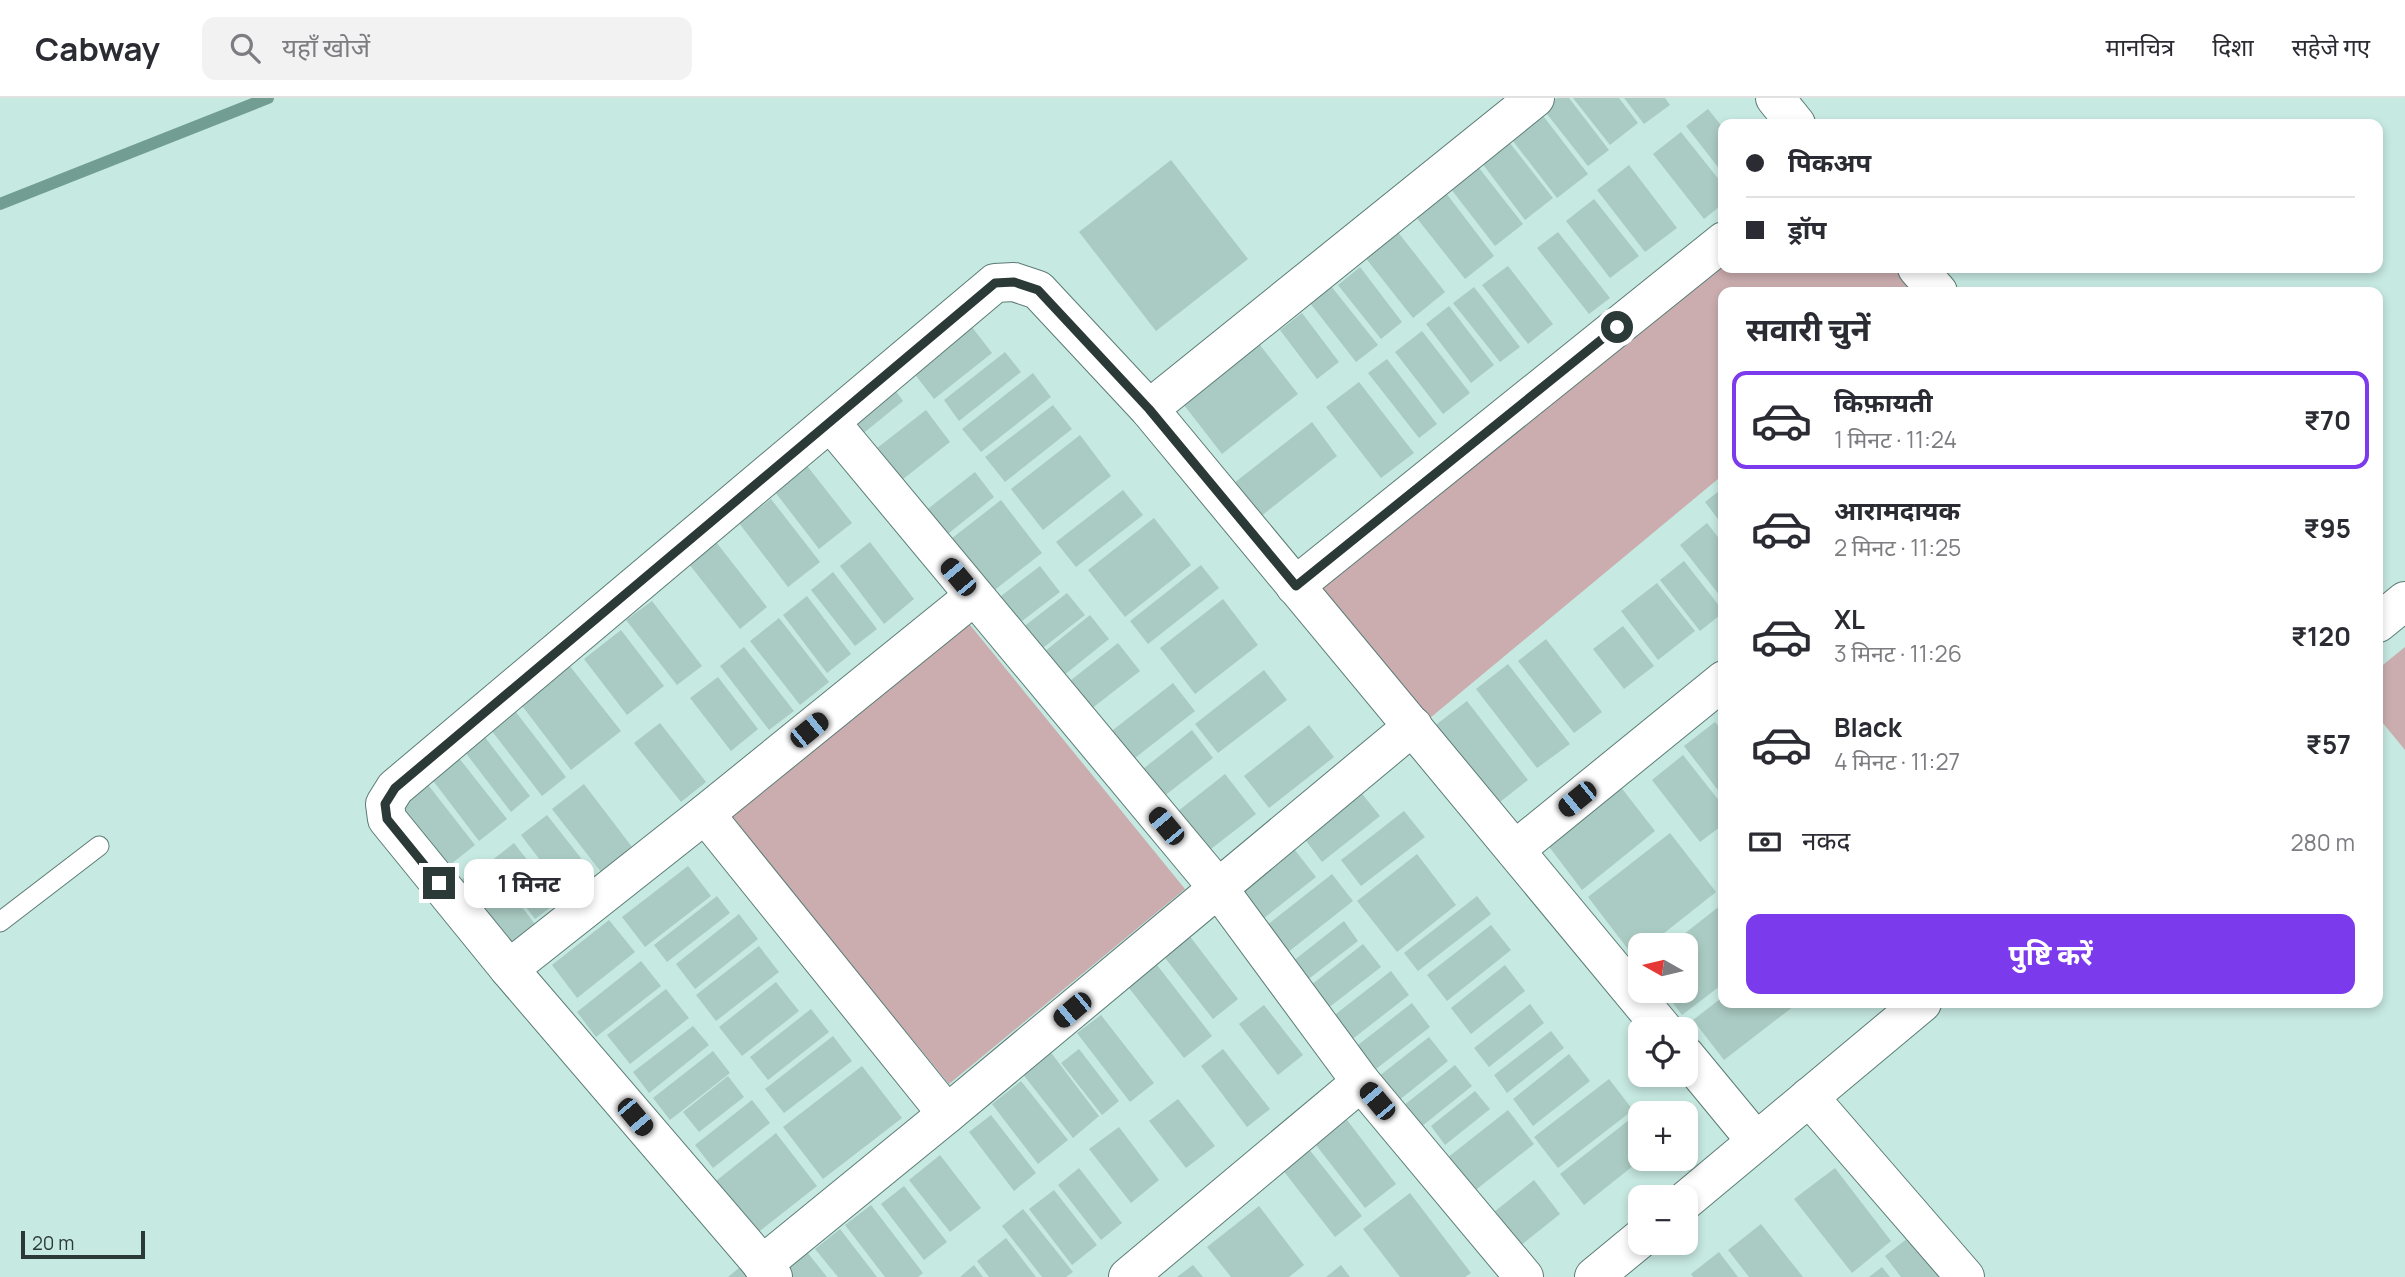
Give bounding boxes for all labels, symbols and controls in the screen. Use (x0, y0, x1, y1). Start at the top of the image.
search box (202, 17, 692, 80)
text: Cabway (35, 26, 160, 71)
icon: search (226, 29, 264, 67)
text: यहाँ खोजें (282, 29, 370, 65)
text: मानचित्र (2106, 30, 2174, 63)
text: दिशा (2212, 30, 2254, 63)
text: सहेजे गए (2292, 30, 2370, 63)
text: पिकअप (1788, 144, 1871, 180)
text: ड्रॉप (1788, 211, 1826, 247)
text: सवारी चुनें (1746, 307, 1870, 351)
route start (1601, 311, 1633, 343)
text: किफ़ायती (1834, 384, 1933, 420)
icon: car (1750, 389, 1813, 452)
text: ₹70 (2304, 402, 2351, 438)
text: 1 मिनट · 11:24 (1834, 423, 1957, 455)
text: आरामदायक (1834, 492, 1960, 528)
icon: car (1750, 497, 1813, 560)
text: ₹95 (2304, 510, 2351, 546)
text: 2 मिनट · 11:25 (1834, 531, 1961, 563)
car (937, 554, 980, 600)
text: XL (1834, 601, 1865, 637)
icon: car (1750, 605, 1813, 668)
text: ₹120 (2291, 618, 2351, 654)
text: 3 मिनट · 11:26 (1834, 637, 1962, 669)
car (787, 709, 832, 751)
text: Black (1834, 709, 1902, 745)
icon: car (1750, 713, 1813, 776)
text: ₹57 (2306, 726, 2351, 762)
text: 4 मिनट · 11:27 (1834, 745, 1960, 777)
car (1555, 778, 1600, 820)
car (1145, 803, 1188, 849)
text: नकद (1802, 822, 1850, 858)
icon: cash (1746, 823, 1784, 861)
text: 280 m (2290, 826, 2355, 858)
callout: 1 मिनट (464, 858, 593, 908)
route end (423, 867, 455, 899)
text: 1 मिनट (498, 867, 560, 899)
button: पुष्टि करें (1746, 914, 2355, 994)
north arrow (1628, 933, 1698, 1003)
map controls (1628, 933, 1698, 1255)
car (1050, 988, 1095, 1032)
button: locate (1628, 1017, 1698, 1087)
car (1356, 1078, 1399, 1124)
car (614, 1094, 657, 1140)
button: + (1628, 1101, 1698, 1171)
button: − (1628, 1185, 1698, 1255)
scale bar (21, 1228, 145, 1260)
text: 20 m (32, 1230, 74, 1256)

